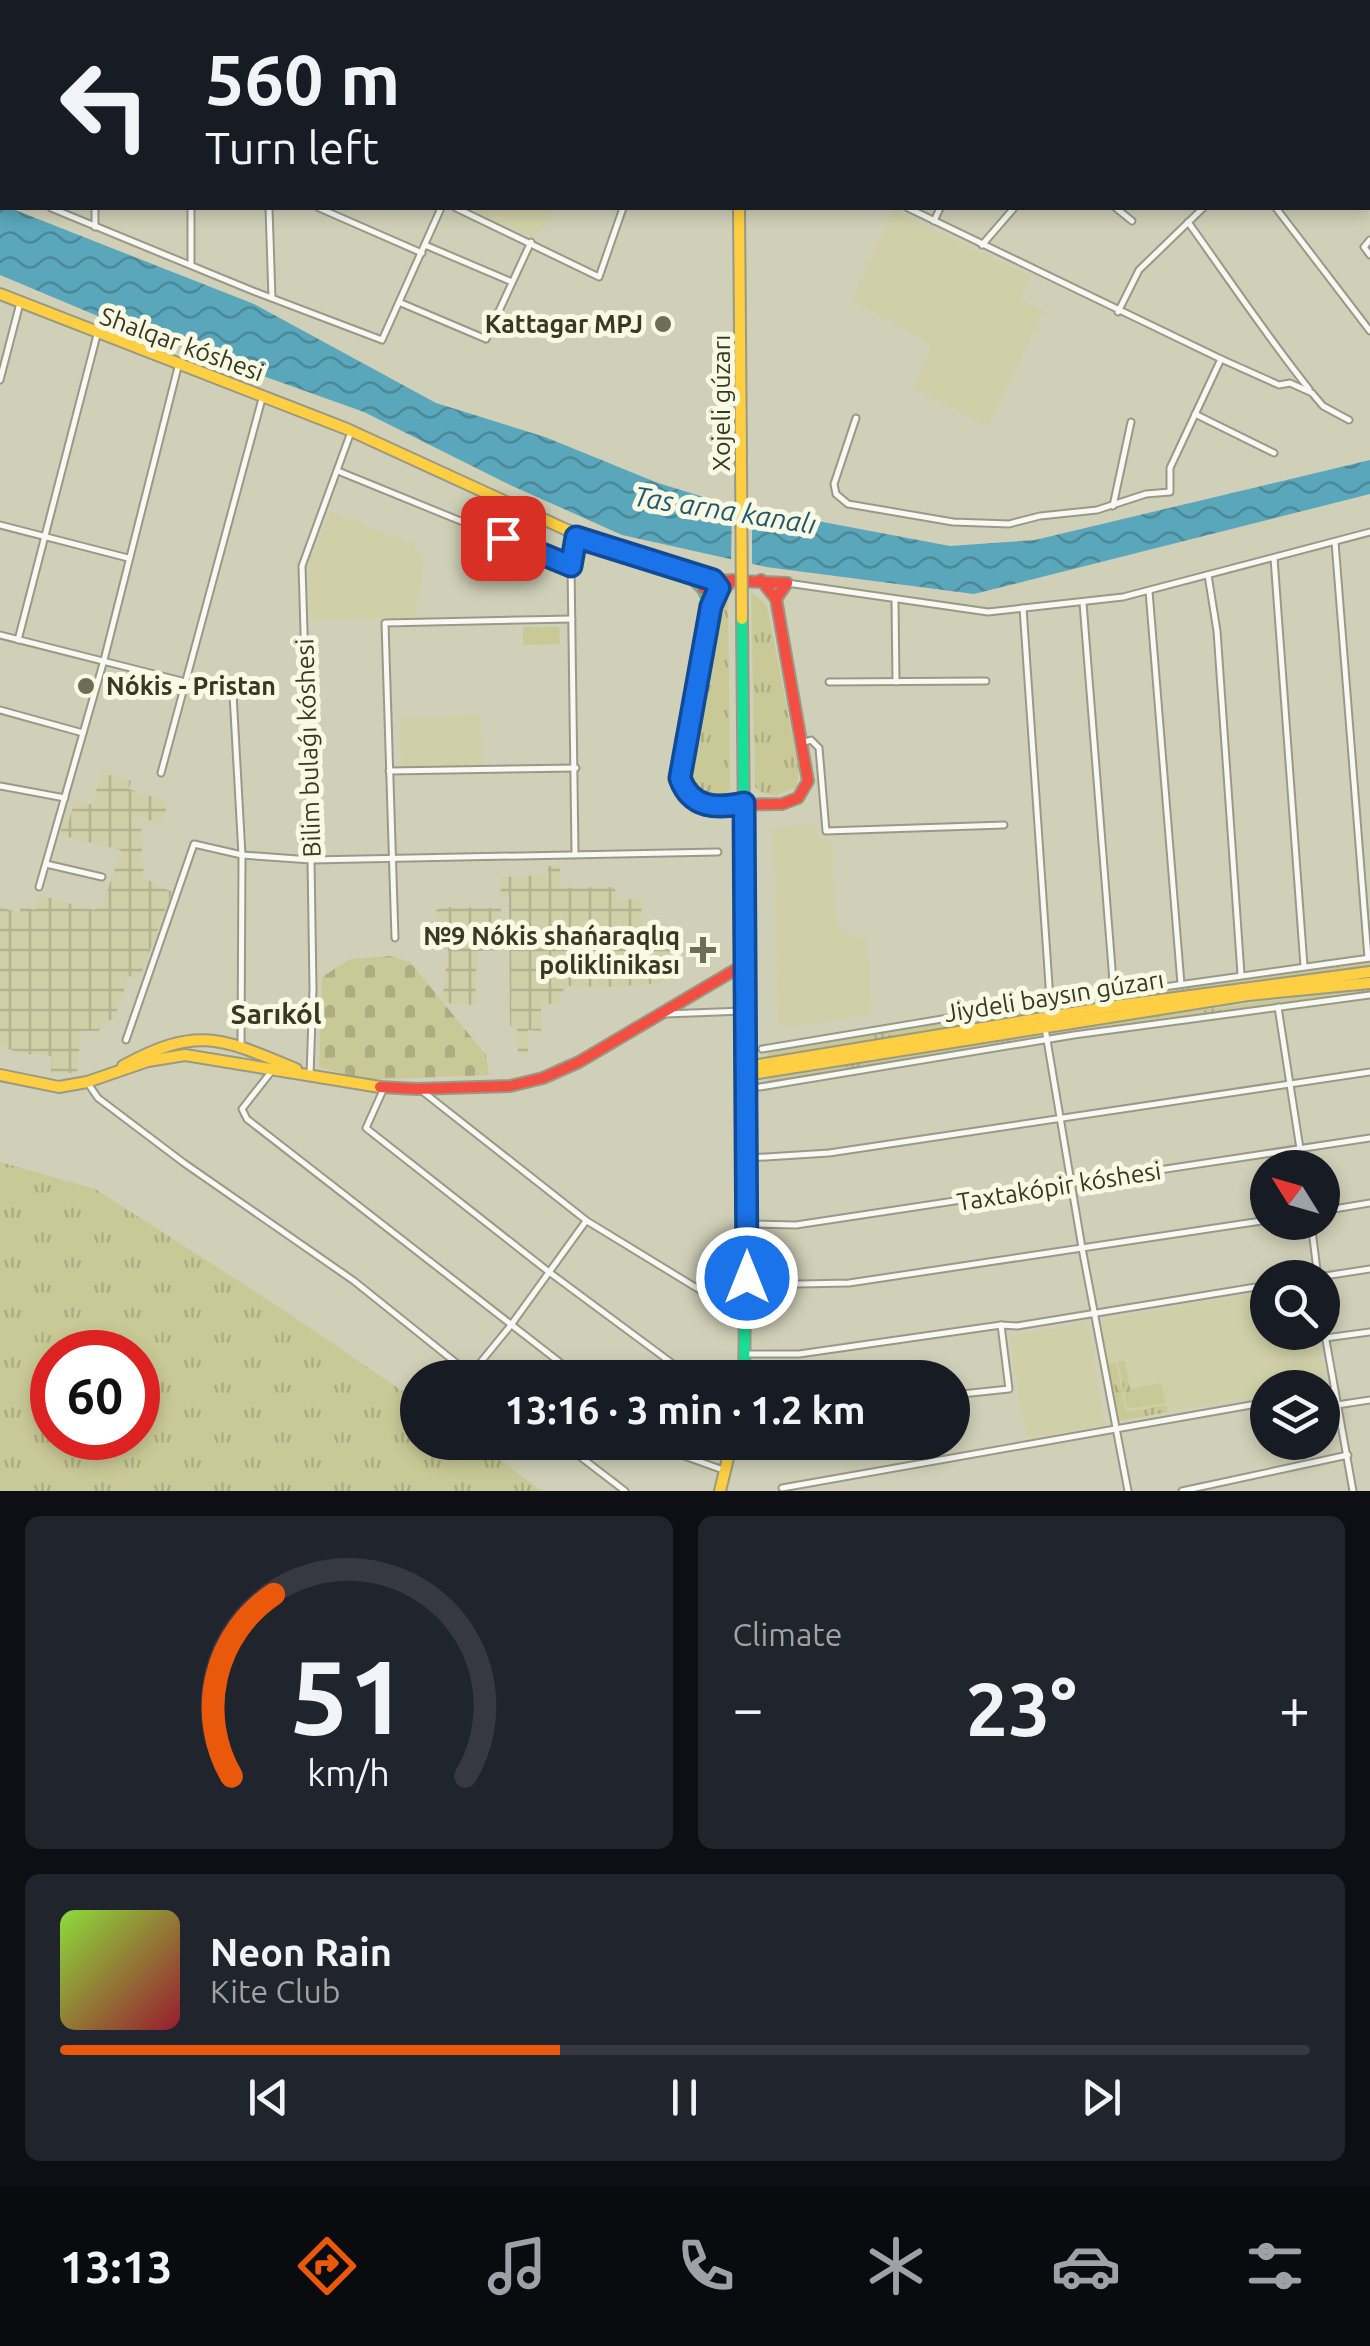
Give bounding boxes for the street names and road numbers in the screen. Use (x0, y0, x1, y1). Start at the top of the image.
street label: Shalqar kóshesi (96, 301, 268, 387)
street label: Xojeli gúzarı (707, 335, 735, 471)
street label: Bilim bulaǵı kóshesi (290, 638, 326, 858)
street label: Jiydeli baysın gúzarı (942, 965, 1166, 1027)
street label: Taxtakópir kóshesi (955, 1156, 1163, 1216)

